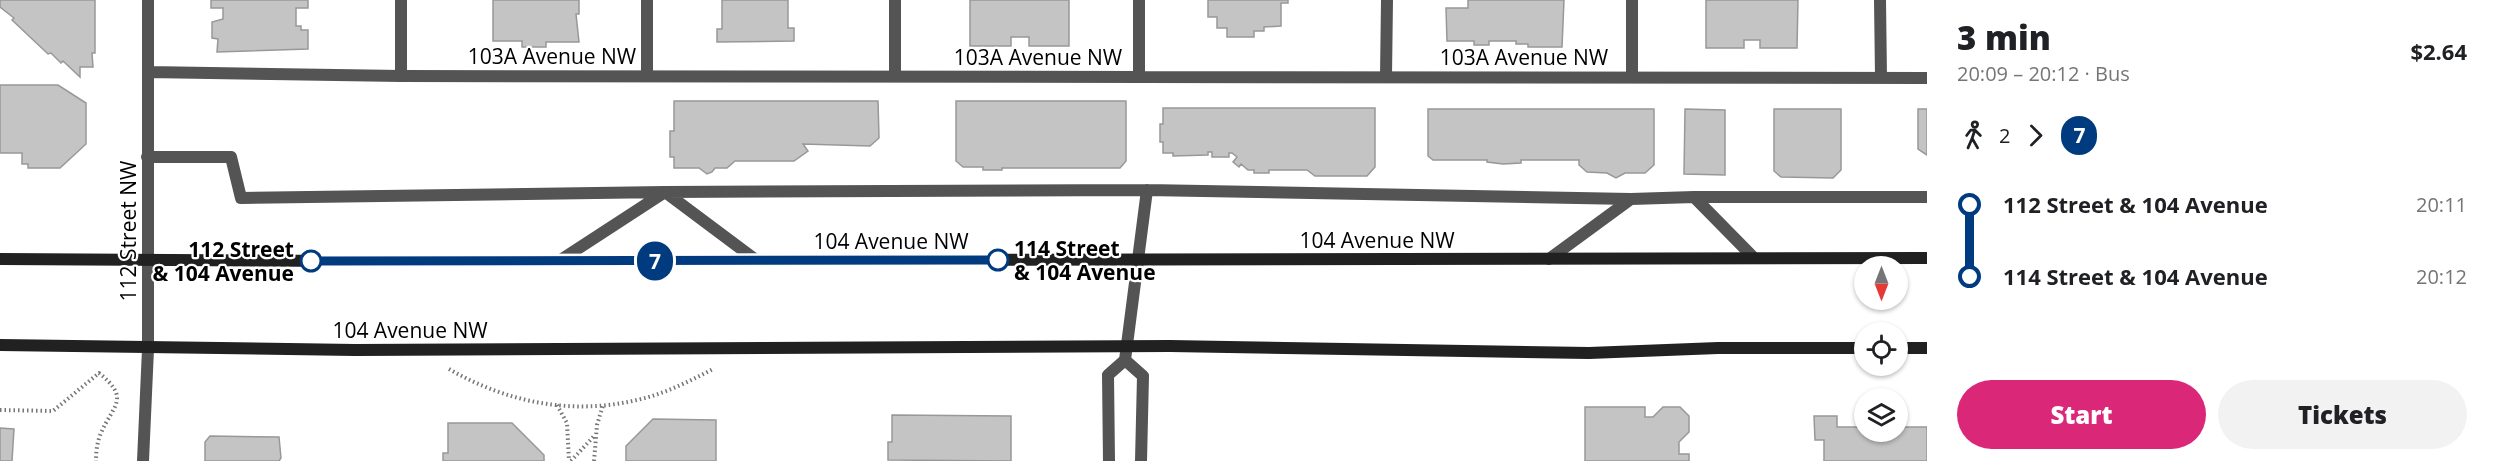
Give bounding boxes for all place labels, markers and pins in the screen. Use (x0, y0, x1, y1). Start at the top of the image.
place label: 114 Street & 104 Avenue (1014, 234, 1156, 286)
place label: 112 Street & 104 Avenue (152, 235, 294, 287)
marker: 114 Street & 104 Avenue (987, 249, 1009, 271)
marker: 112 Street & 104 Avenue (300, 250, 322, 272)

